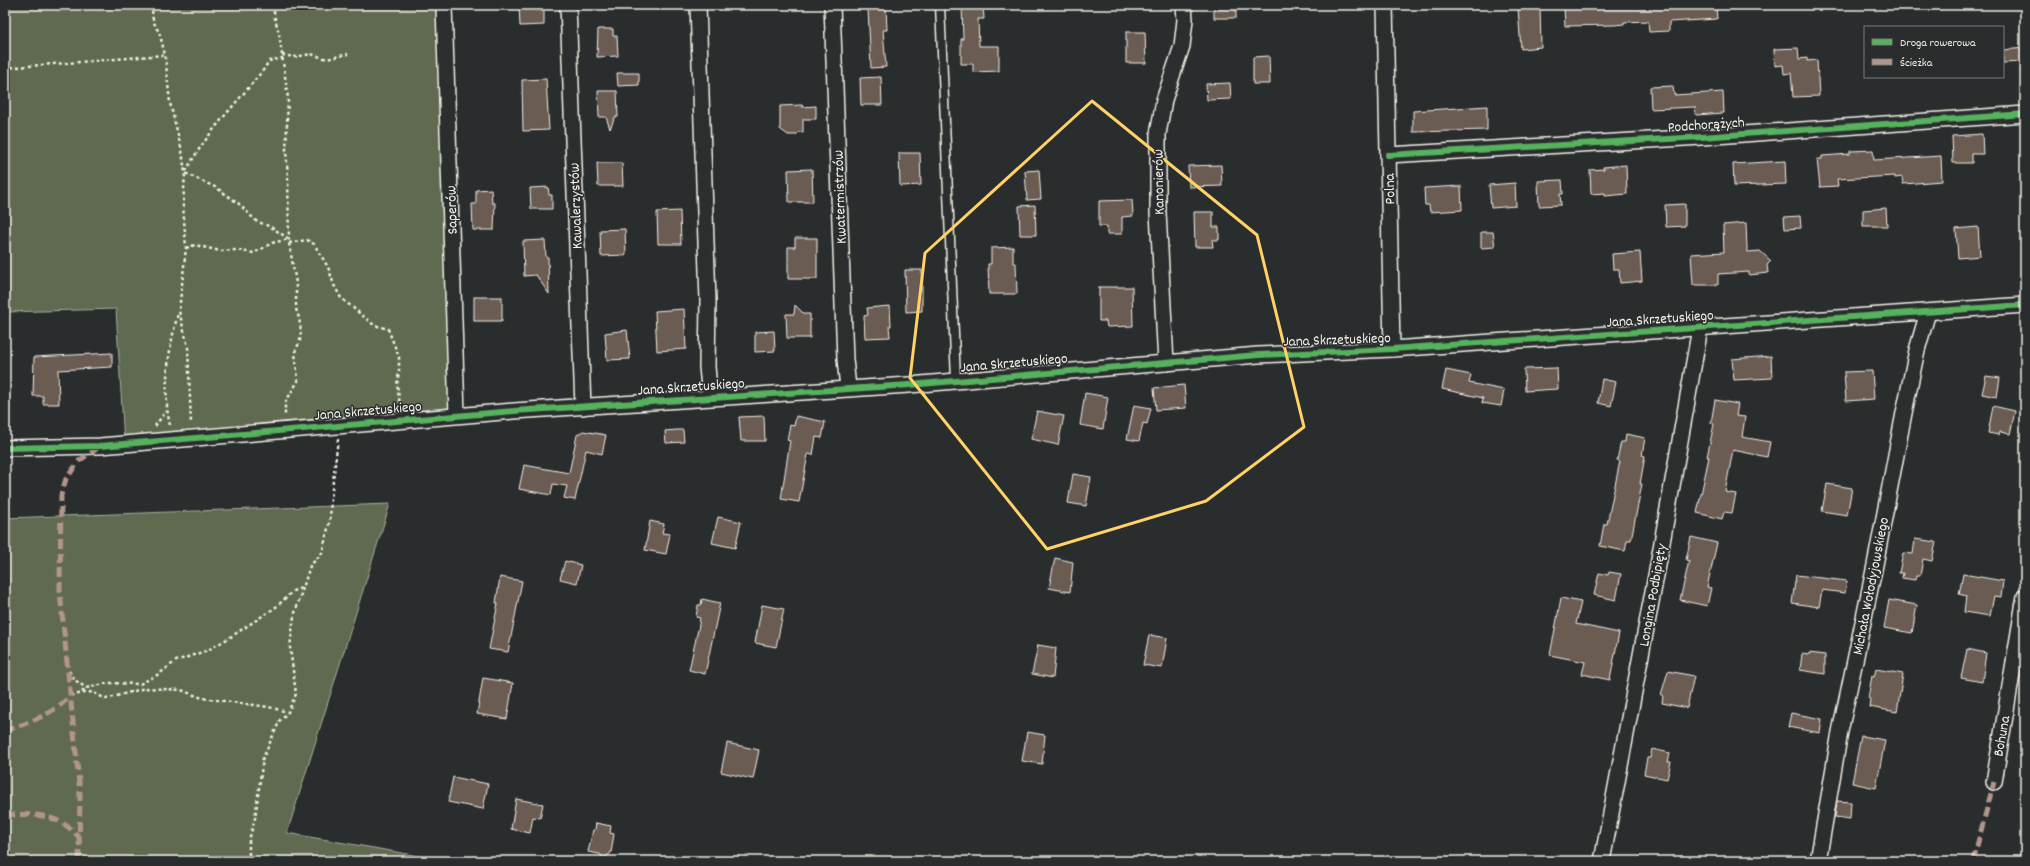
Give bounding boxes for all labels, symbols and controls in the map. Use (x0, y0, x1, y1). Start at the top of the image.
legend (1864, 26, 2004, 78)
text: Droga rowerowa (1900, 35, 1976, 52)
text: Ścieżka (1900, 55, 1933, 72)
street label: Podchorążych (1667, 112, 1745, 140)
street label: Kwatermistrzów (828, 149, 854, 244)
street label: Kanonierów (1148, 149, 1172, 215)
street label: Kawalerzystów (564, 162, 589, 249)
street label: Polna (1380, 172, 1402, 205)
street label: Saperów (441, 185, 465, 235)
street label: Jana Skrzetuskiego (1606, 305, 1715, 335)
street label: Jana Skrzetuskiego (1283, 328, 1392, 354)
street label: Jana Skrzetuskiego (960, 348, 1069, 380)
street label: Jana Skrzetuskiego (637, 373, 746, 403)
street label: Jana Skrzetuskiego (314, 396, 423, 428)
street label: Michała Wołodyjowskiego (1848, 515, 1896, 657)
street label: Longina Podbipięty (1634, 541, 1674, 649)
street label: Bohuna (1989, 713, 2018, 758)

